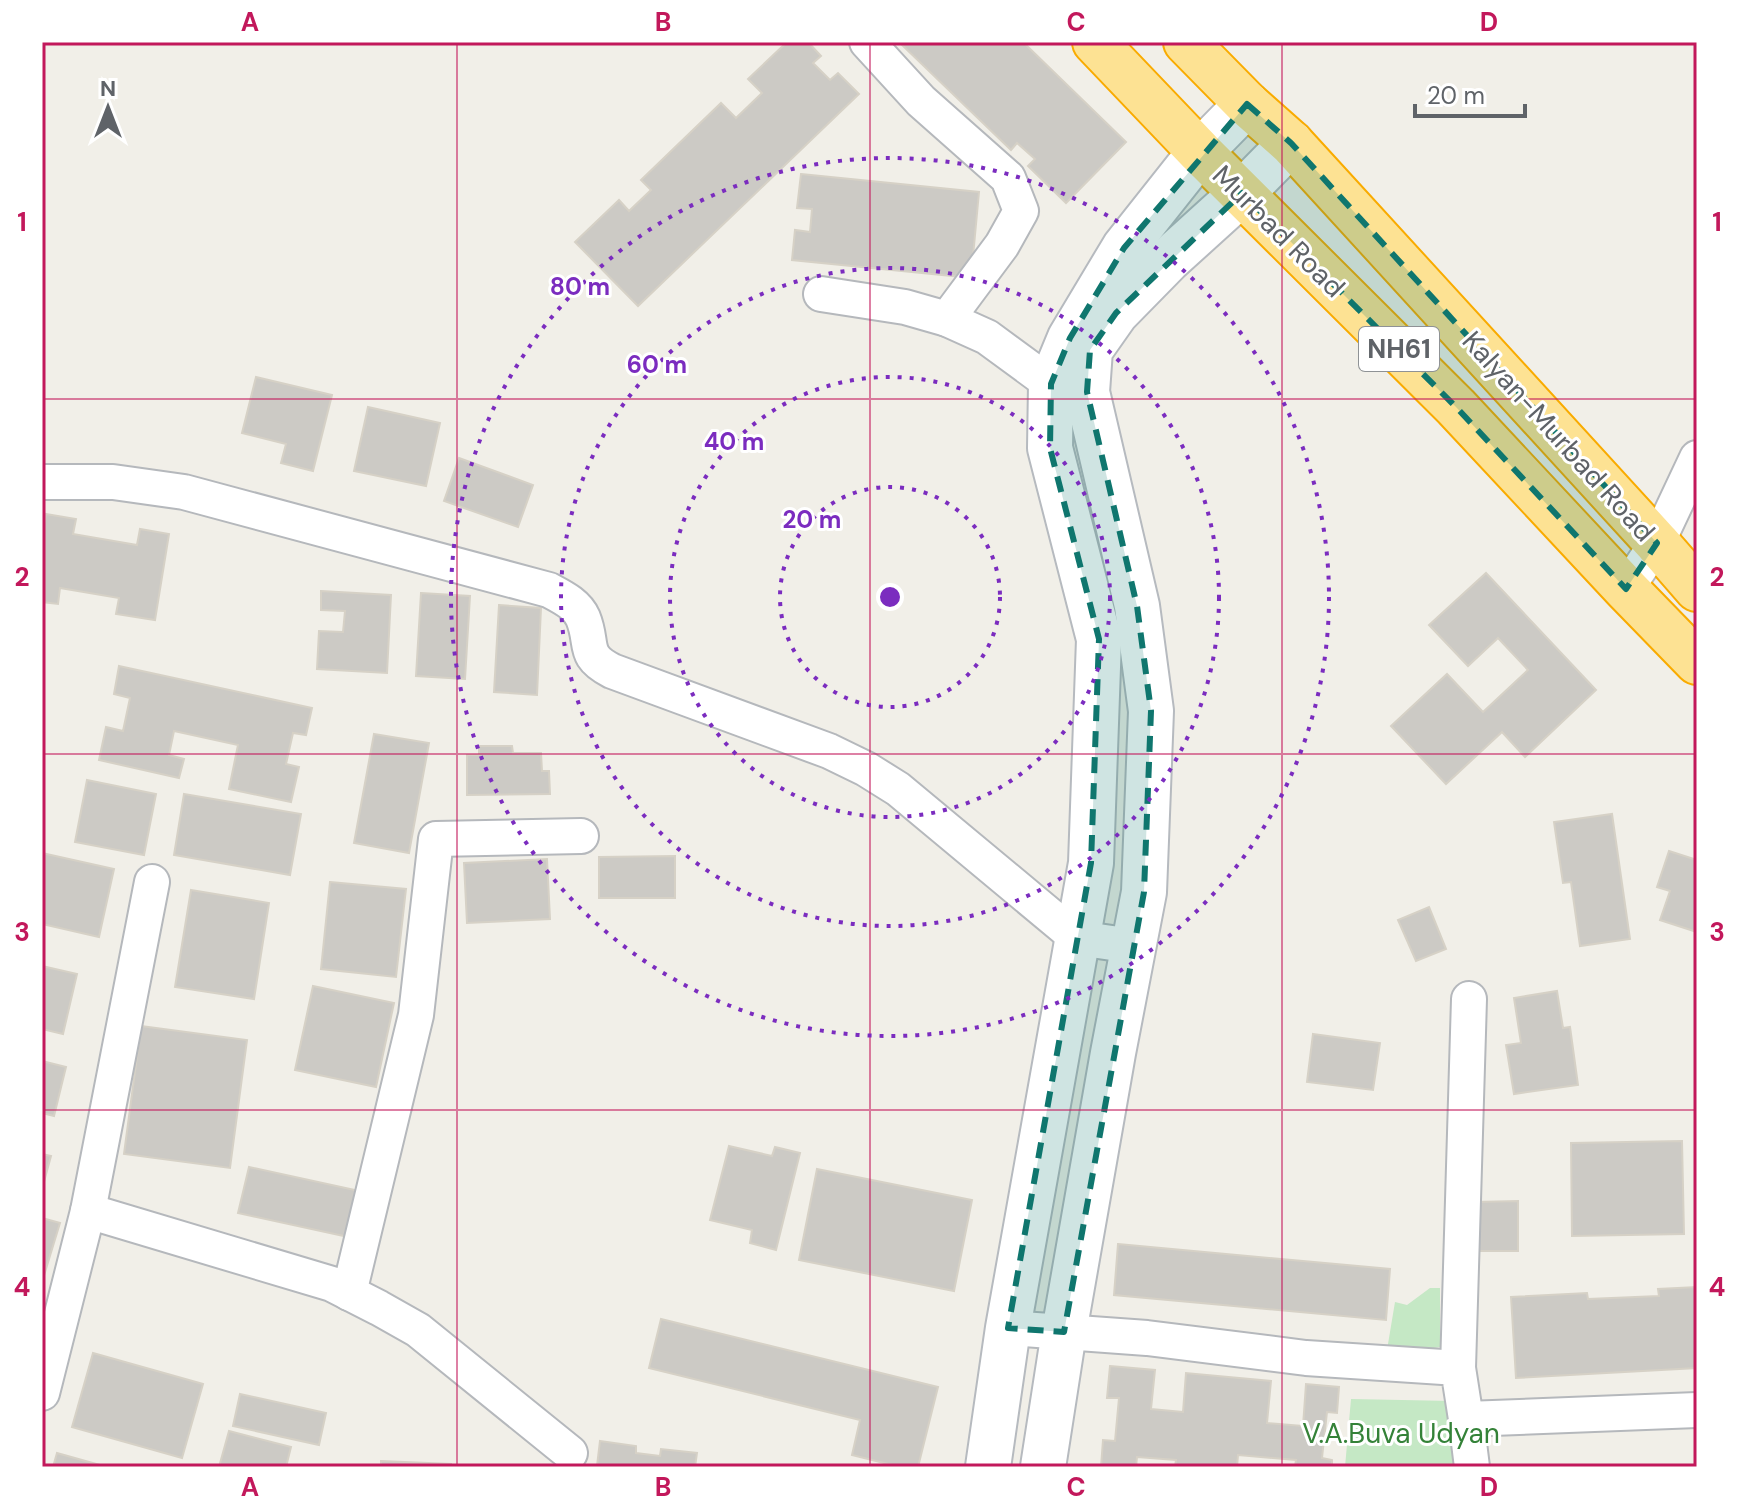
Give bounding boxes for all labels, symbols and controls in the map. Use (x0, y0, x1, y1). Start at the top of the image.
text: A (241, 5, 259, 39)
text: B (655, 5, 671, 39)
text: C (1066, 5, 1086, 39)
text: D (1480, 5, 1498, 39)
north arrow (68, 68, 148, 148)
scale bar (1415, 68, 1525, 118)
text: N (100, 74, 116, 103)
text: 20 m (1427, 80, 1485, 111)
street label: Murbad Road (1204, 157, 1353, 306)
text: 1 (17, 205, 27, 239)
text: 1 (1712, 205, 1722, 239)
text: 80 m (550, 271, 610, 302)
street label: Kalyan-Murbad Road (1454, 323, 1663, 550)
road number: NH61 (1359, 327, 1439, 371)
text: 60 m (627, 349, 687, 380)
text: 40 m (704, 426, 764, 457)
text: 20 m (783, 504, 841, 535)
text: 2 (14, 560, 30, 594)
text: 2 (1709, 560, 1725, 594)
centre of rings (876, 583, 904, 611)
text: 3 (14, 915, 30, 949)
text: 3 (1709, 915, 1725, 949)
text: 4 (14, 1270, 30, 1304)
text: 4 (1709, 1270, 1725, 1304)
park label: V.A.Buva Udyan (1302, 1415, 1500, 1452)
text: A (241, 1470, 259, 1504)
text: B (655, 1470, 671, 1504)
text: C (1066, 1470, 1086, 1504)
text: D (1480, 1470, 1498, 1504)

